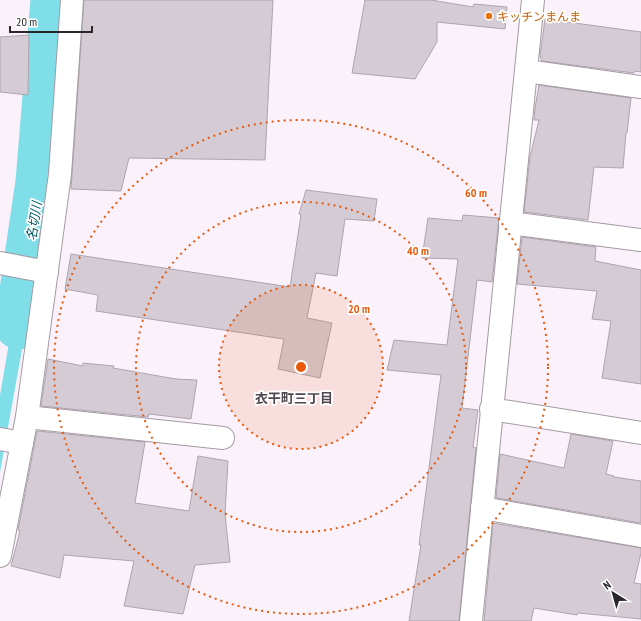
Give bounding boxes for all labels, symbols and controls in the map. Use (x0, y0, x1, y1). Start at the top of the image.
scale bar (10, 8, 92, 34)
place label: キッチンまんま (497, 9, 581, 24)
marker: キッチンまんま (484, 11, 494, 21)
text: 20 m (16, 14, 37, 29)
text: 60 m (465, 185, 487, 200)
water label: 名切川 (23, 198, 46, 242)
text: 40 m (407, 243, 429, 258)
text: 20 m (348, 301, 370, 316)
centre of rings (294, 360, 308, 374)
district label: 衣干町三丁目 (255, 390, 333, 407)
north arrow (593, 573, 633, 613)
text: N (600, 578, 614, 592)

